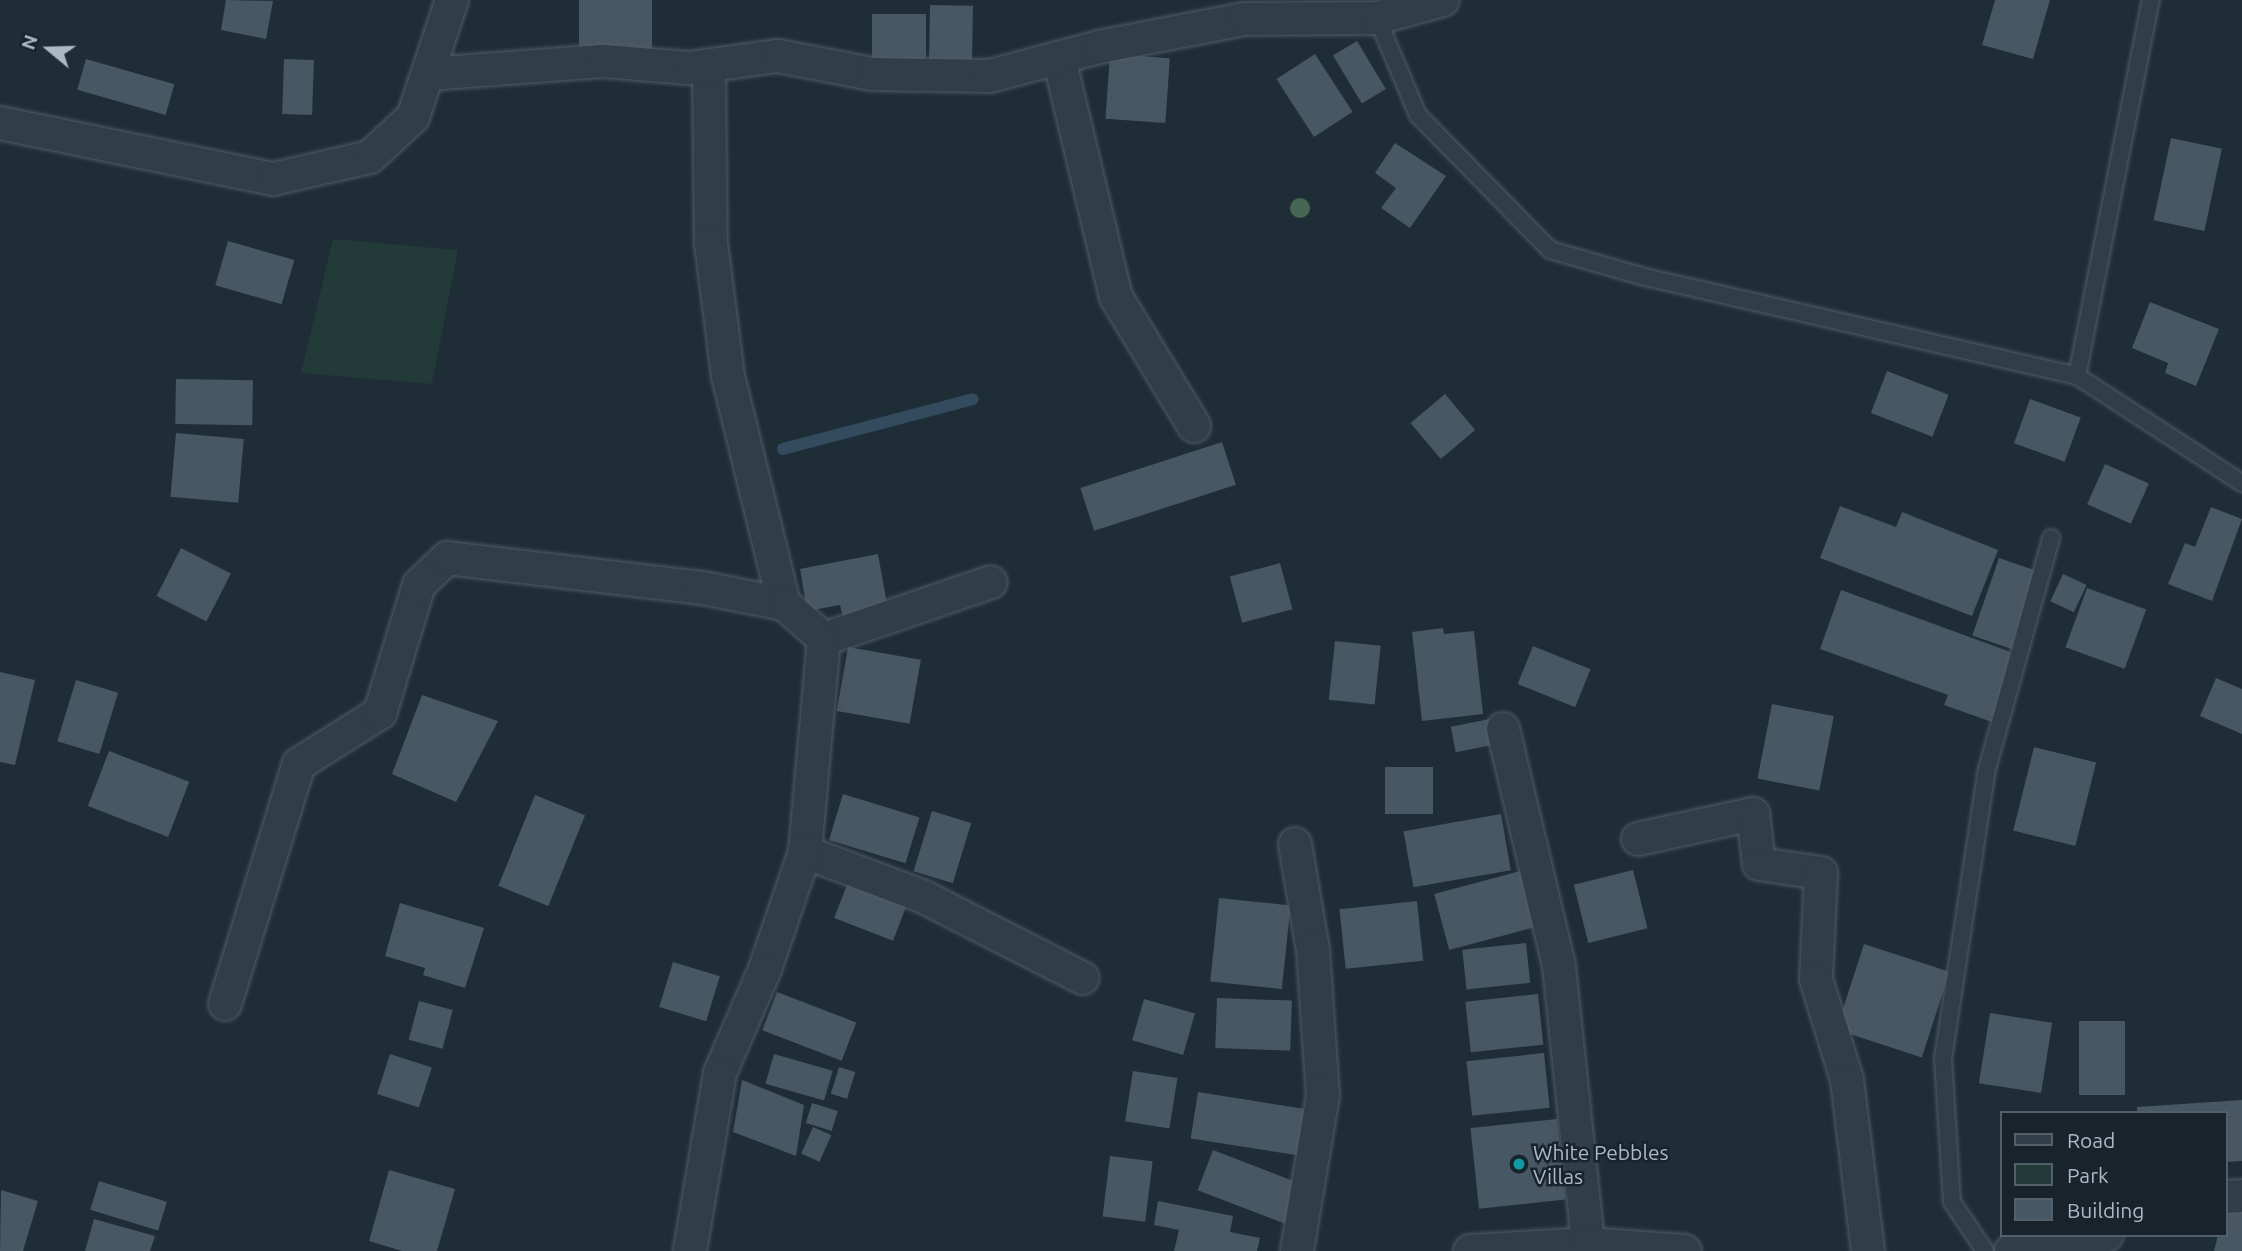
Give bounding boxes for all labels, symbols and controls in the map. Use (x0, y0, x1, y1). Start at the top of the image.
north arrow (14, 14, 84, 84)
text: N (16, 32, 42, 52)
legend (2000, 1111, 2228, 1237)
text: Road (2067, 1128, 2115, 1152)
place label: White Pebbles Villas (1533, 1139, 1669, 1189)
marker: White Pebbles Villas (1511, 1156, 1527, 1172)
text: Park (2067, 1163, 2109, 1187)
text: Building (2067, 1198, 2144, 1222)

